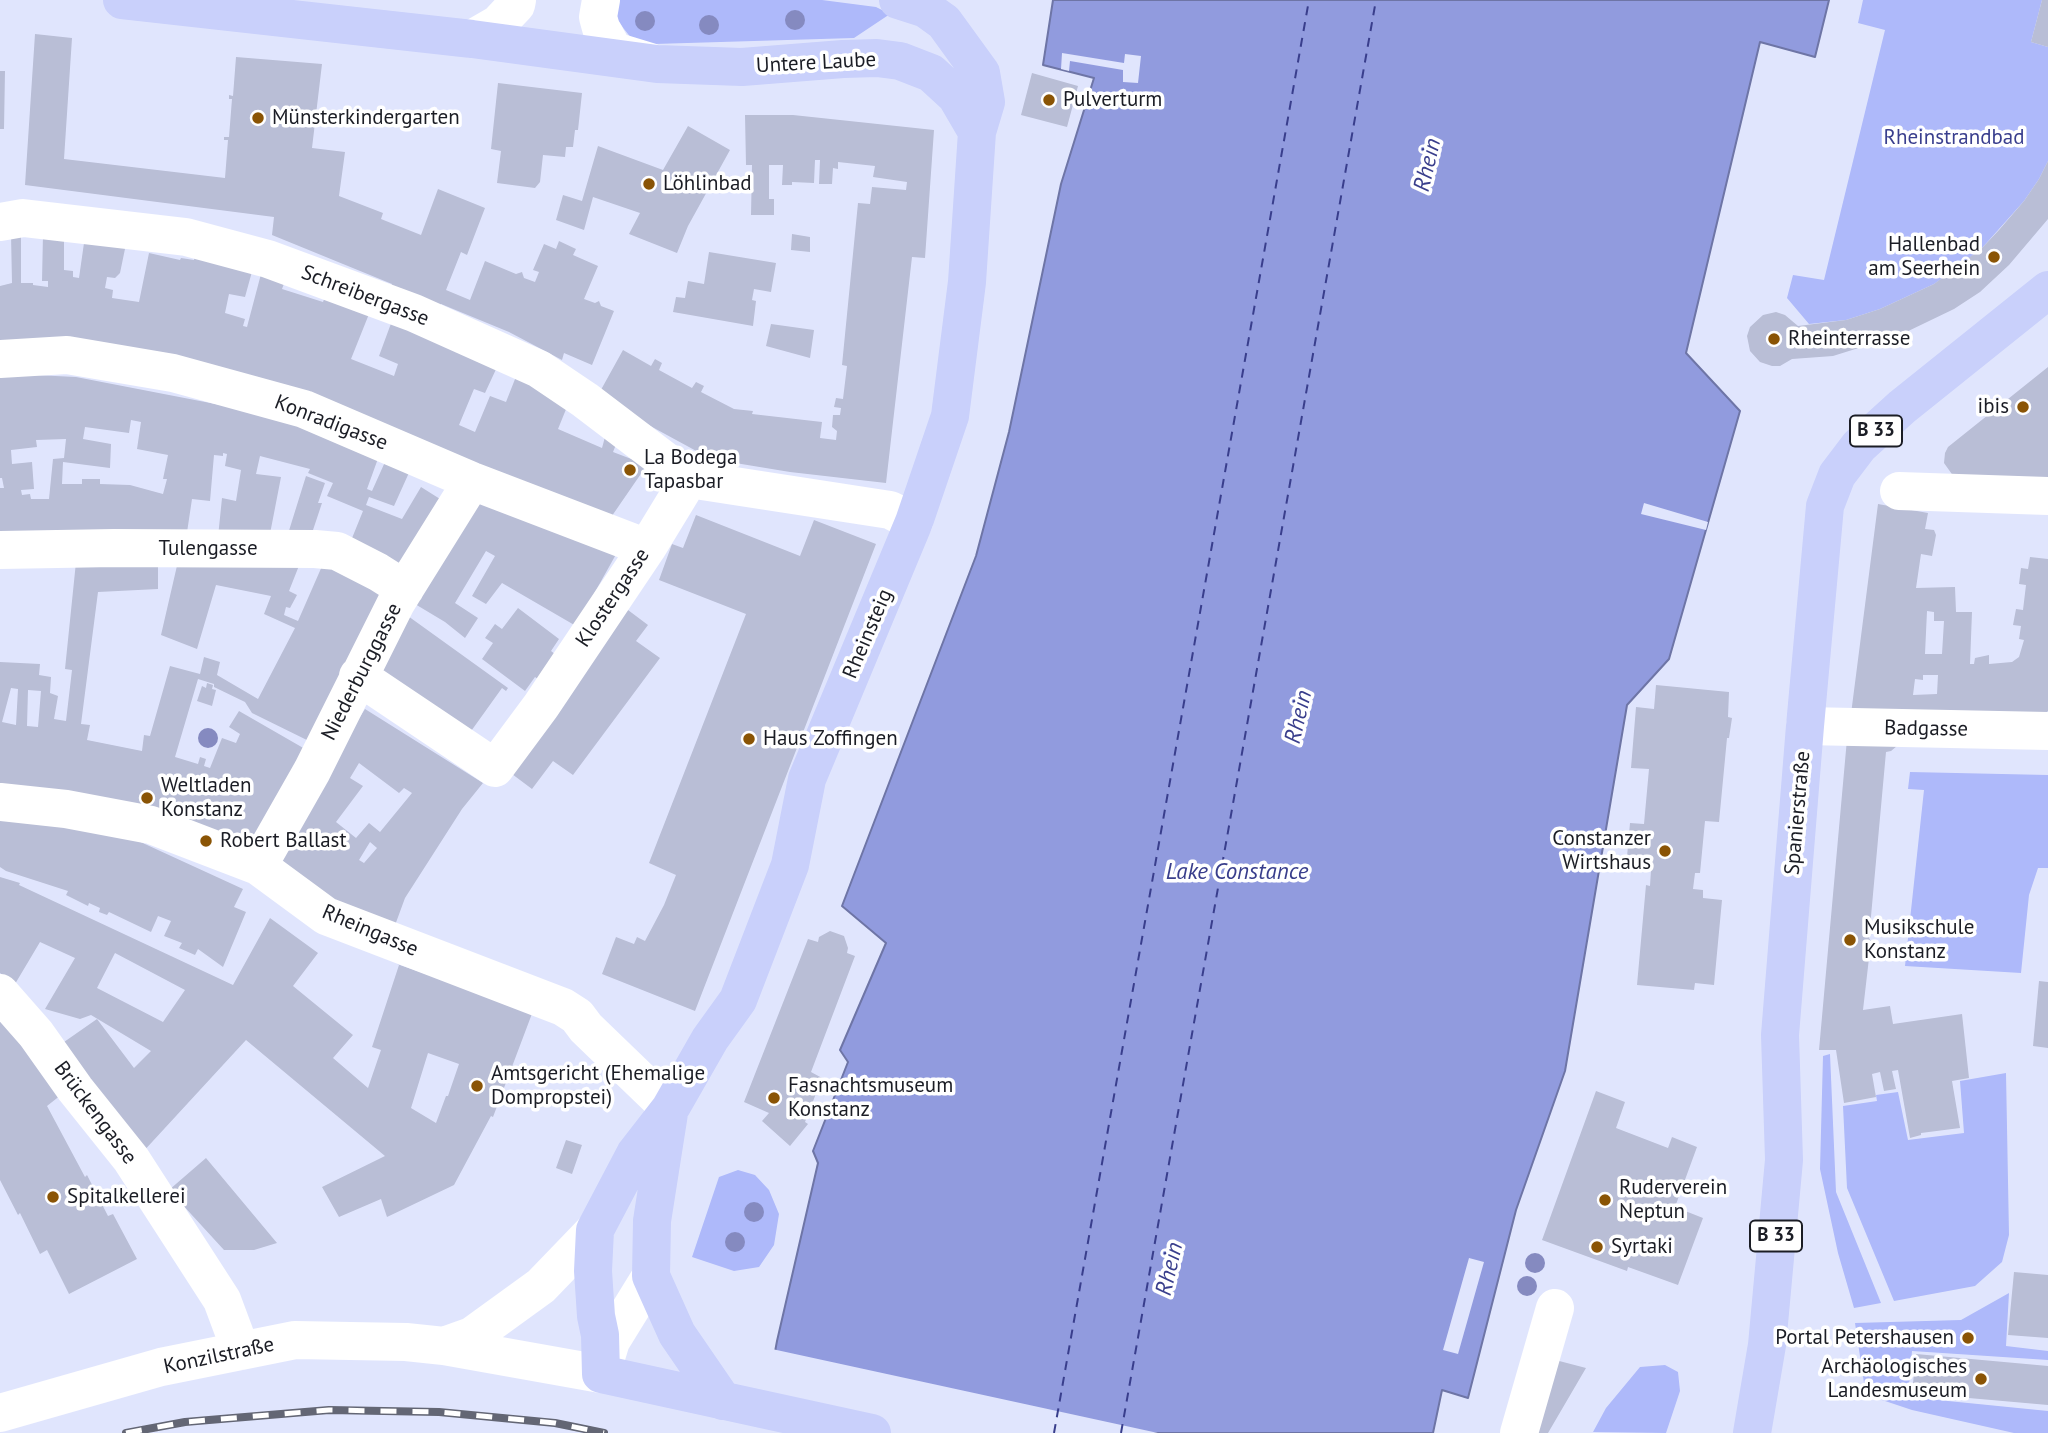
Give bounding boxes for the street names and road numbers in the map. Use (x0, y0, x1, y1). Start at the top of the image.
street label: Untere Laube (755, 47, 877, 79)
street label: Schreibergasse (298, 260, 432, 332)
street label: Konradigasse (271, 390, 391, 456)
road number: B 33 (1850, 416, 1902, 446)
street label: Tulengasse (158, 536, 258, 562)
street label: Klostergasse (571, 544, 655, 652)
street label: Rheinsteig (838, 585, 898, 683)
street label: Niederburggasse (317, 599, 407, 745)
street label: Badgasse (1884, 716, 1968, 742)
street label: Spanierstraße (1780, 750, 1816, 876)
street label: Rheingasse (318, 900, 422, 962)
street label: Brückengasse (48, 1057, 142, 1169)
road number: B 33 (1750, 1220, 1802, 1252)
street label: Konzilstraße (161, 1332, 277, 1380)

